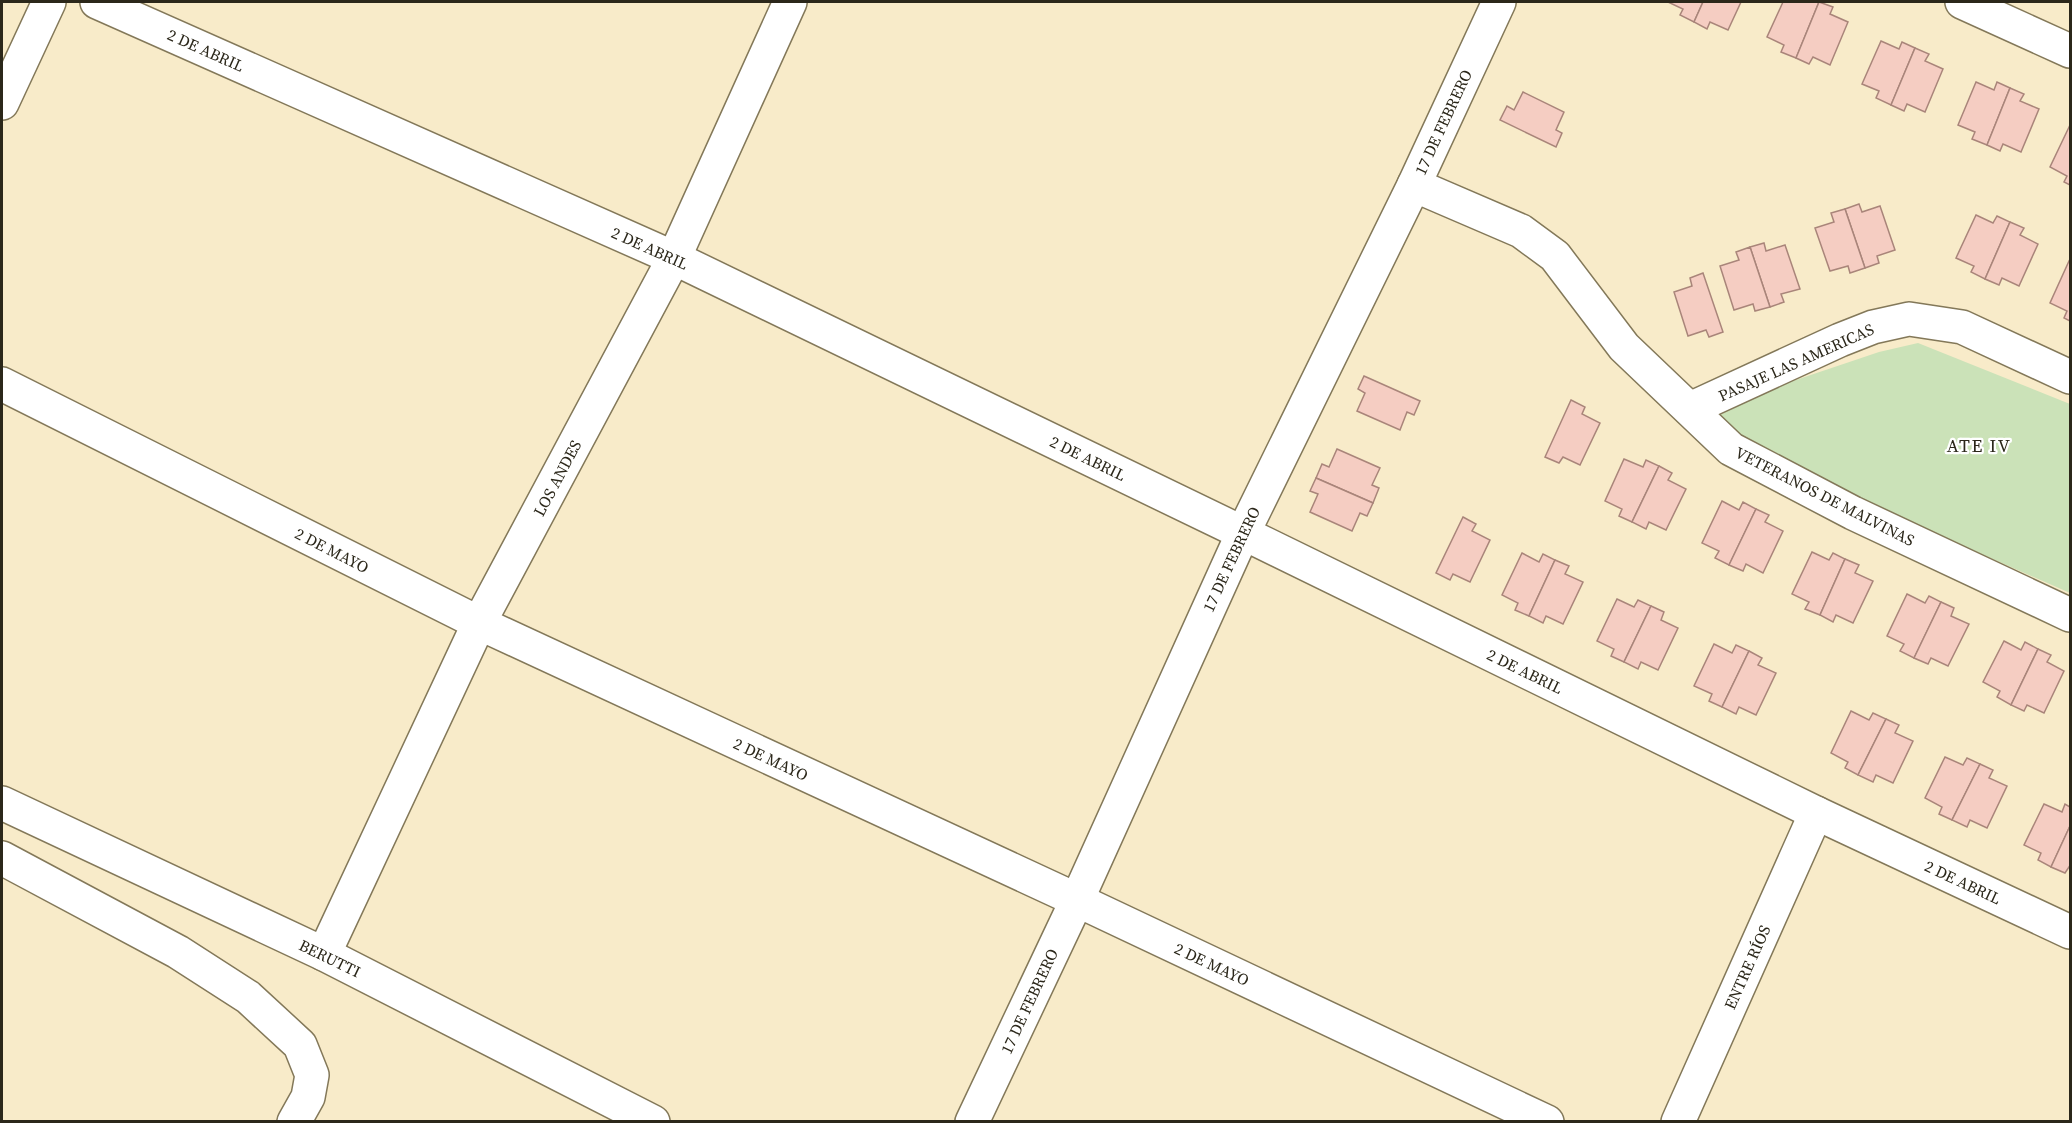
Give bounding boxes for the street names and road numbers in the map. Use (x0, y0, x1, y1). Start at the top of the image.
street label: 2 DE ABRIL (164, 23, 248, 77)
street label: 17 DE FEBRERO (1409, 66, 1477, 178)
street label: 2 DE ABRIL (608, 221, 692, 275)
street label: PASAJE LAS AMERICAS (1715, 318, 1877, 406)
street label: 2 DE ABRIL (1046, 430, 1130, 486)
street label: LOS ANDES (528, 436, 586, 520)
street label: VETERANOS DE MALVINAS (1731, 441, 1919, 551)
street label: 17 DE FEBRERO (1197, 503, 1265, 615)
street label: 2 DE MAYO (291, 522, 373, 578)
street label: 2 DE ABRIL (1483, 643, 1567, 699)
street label: 2 DE MAYO (730, 732, 812, 786)
street label: 2 DE ABRIL (1921, 855, 2005, 909)
street label: ENTRE RÍOS (1719, 921, 1775, 1013)
street label: BERUTTI (295, 934, 365, 982)
street label: 2 DE MAYO (1171, 937, 1253, 991)
street label: 17 DE FEBRERO (995, 945, 1063, 1057)

